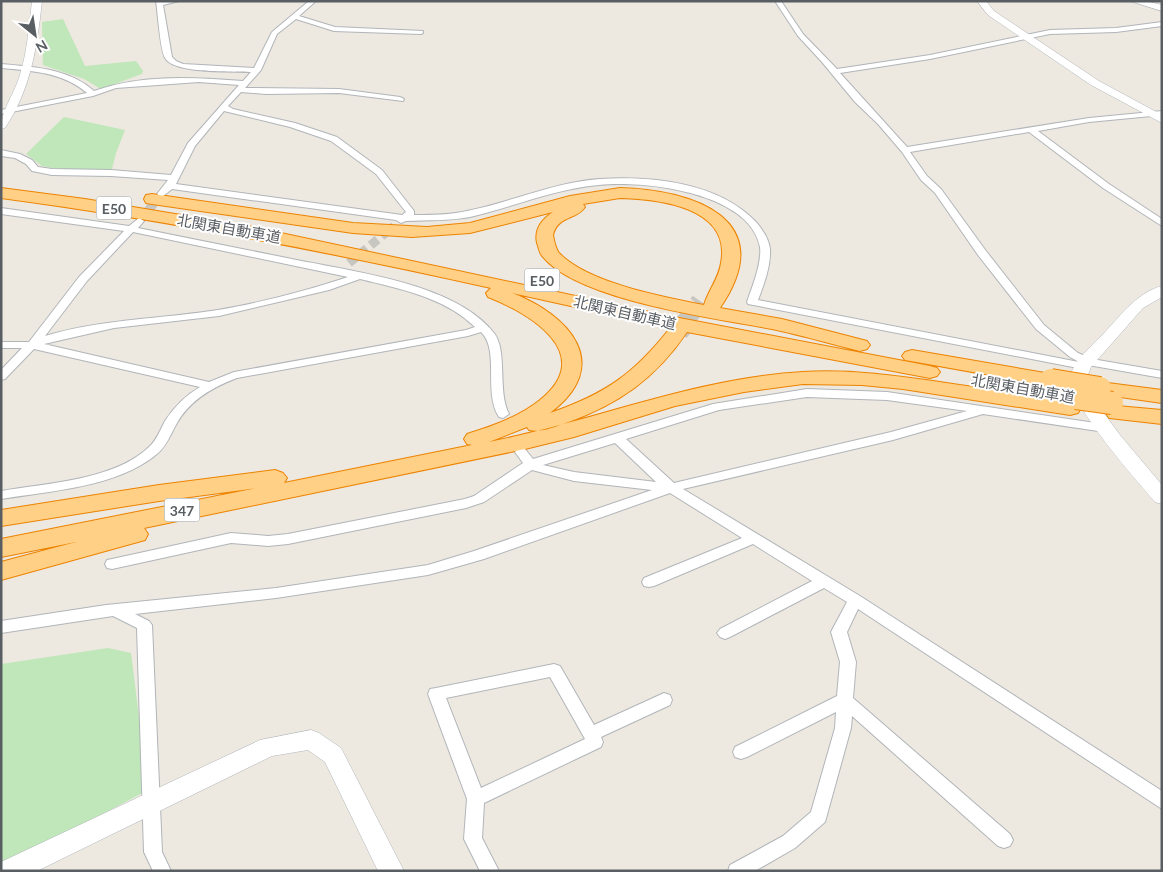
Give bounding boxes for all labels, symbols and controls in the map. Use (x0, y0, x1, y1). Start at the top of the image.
north arrow (10, 10, 60, 60)
text: N (33, 37, 51, 57)
road number: E50 (96, 197, 132, 220)
street label: 北関東自動車道 (176, 210, 282, 246)
road number: E50 (524, 268, 560, 292)
street label: 北関東自動車道 (572, 291, 678, 333)
street label: 北関東自動車道 (970, 370, 1076, 406)
road number: 347 (164, 498, 200, 522)

